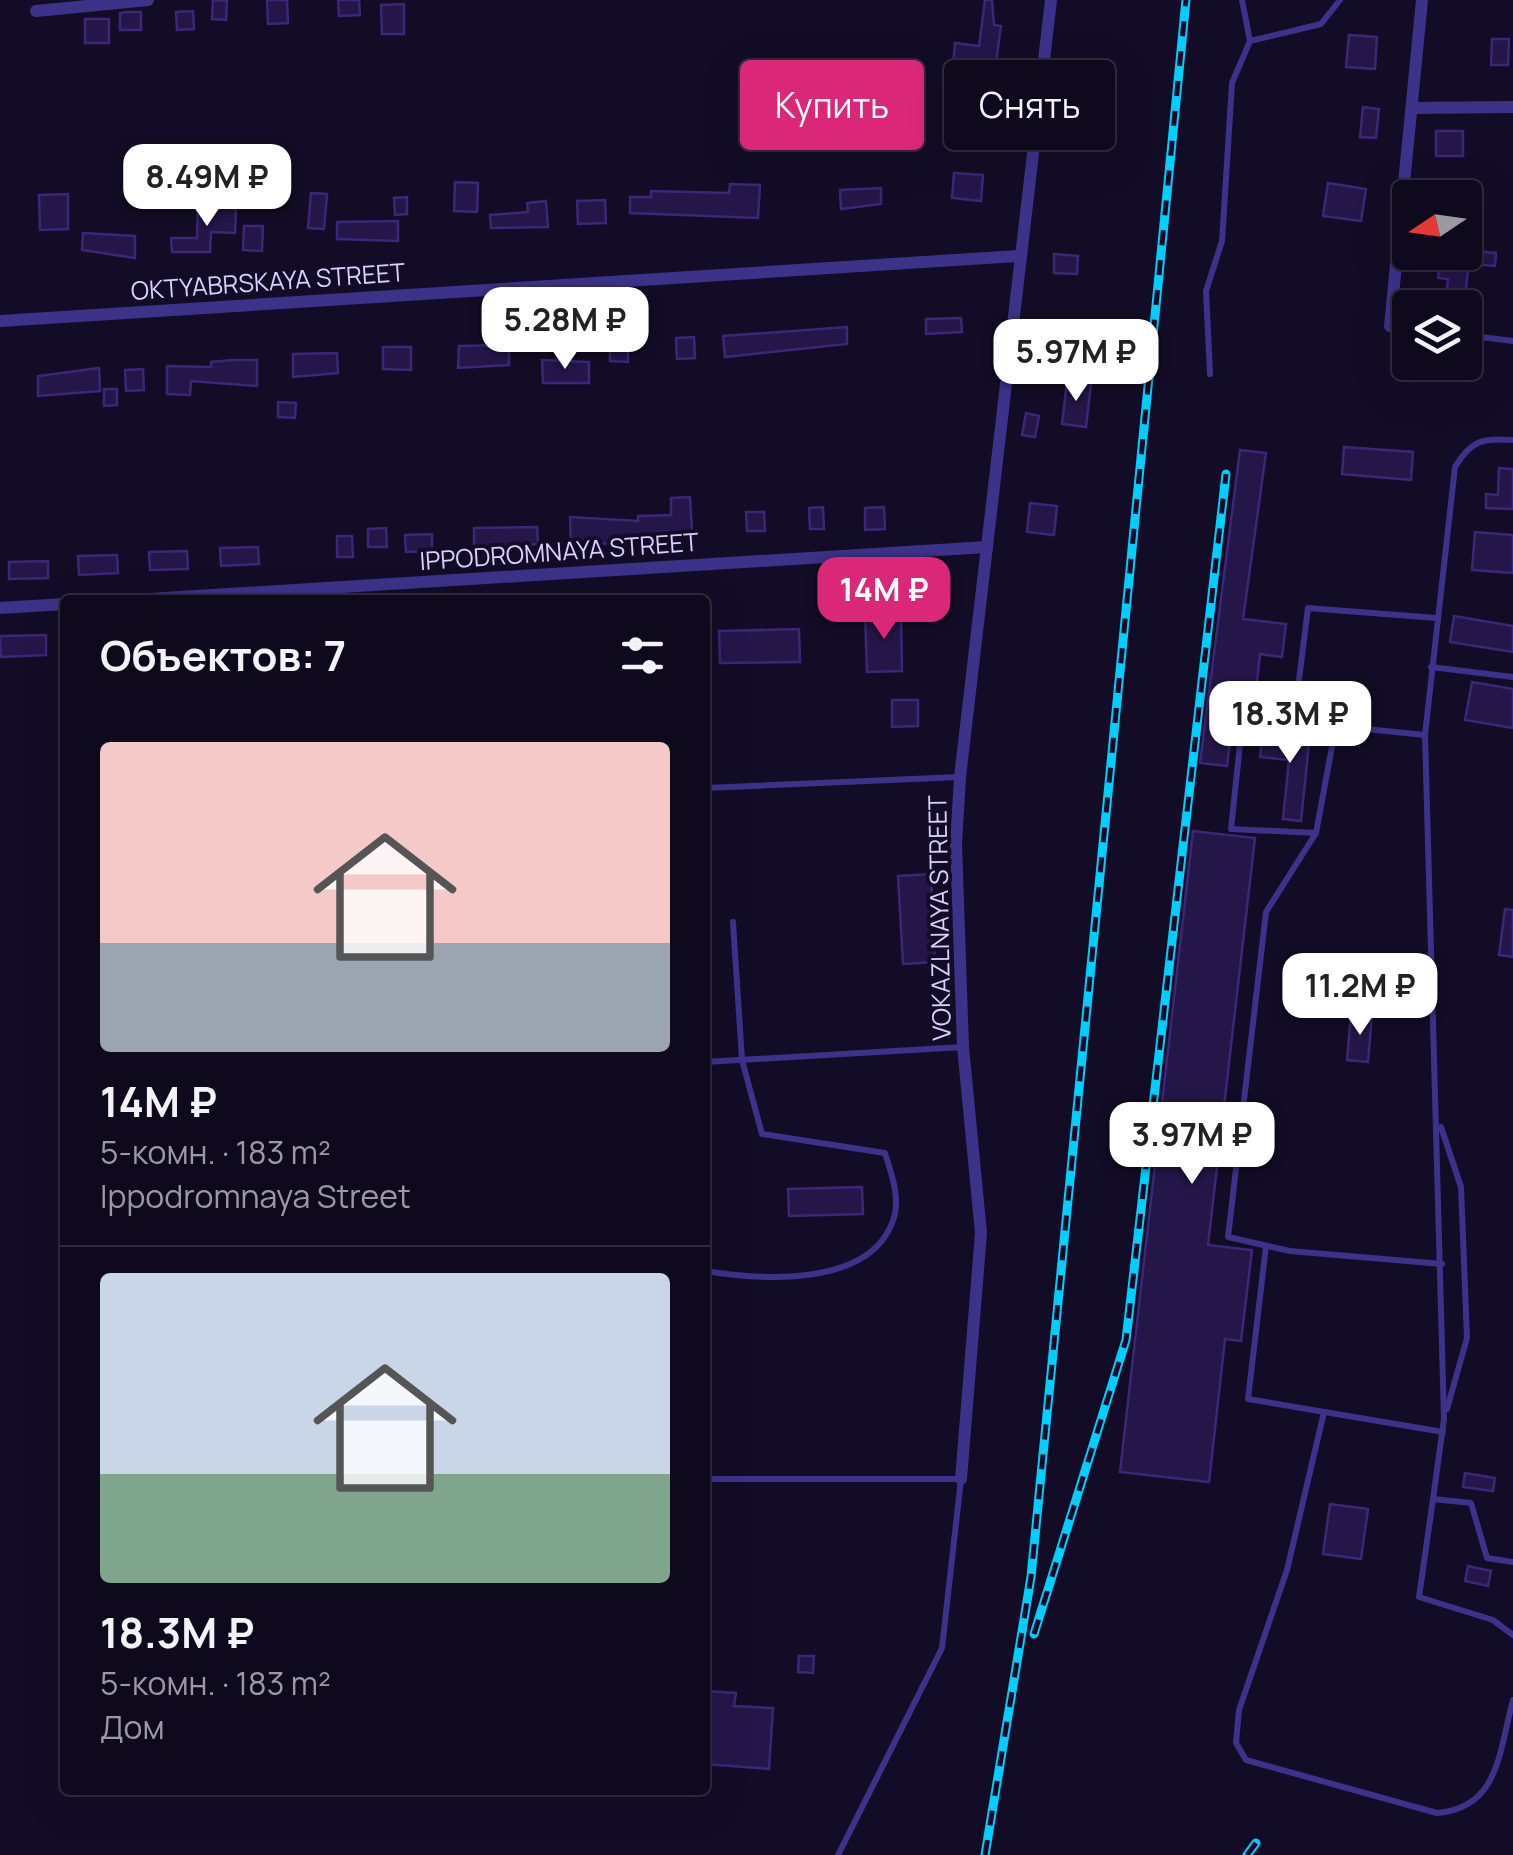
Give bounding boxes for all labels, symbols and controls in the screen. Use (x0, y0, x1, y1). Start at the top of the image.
chip: Купить (740, 60, 924, 150)
chip: Снять (944, 60, 1115, 150)
pin: 8.49M ₽ (115, 144, 299, 229)
text: 8.49M ₽ (145, 154, 269, 198)
north arrow (1392, 180, 1482, 270)
map controls (1392, 180, 1482, 380)
street label: OKTYABRSKAYA STREET (130, 254, 406, 308)
pin: 5.28M ₽ (473, 287, 657, 372)
button: layers (1392, 290, 1482, 380)
text: 5.28M ₽ (504, 297, 626, 341)
pin: 5.97M ₽ (984, 319, 1168, 404)
text: 5.97M ₽ (1016, 329, 1137, 373)
street label: IPPODROMNAYA STREET (418, 524, 700, 578)
pin: 14M ₽ (814, 557, 954, 642)
text: 14M ₽ (839, 567, 929, 611)
text: Объектов: 7 (100, 626, 346, 684)
icon: filters (615, 628, 670, 683)
pin: 18.3M ₽ (1198, 681, 1382, 766)
text: 18.3M ₽ (1231, 691, 1349, 735)
street label: VOKAZLNAYA STREET (919, 795, 959, 1041)
icon: home (295, 807, 475, 987)
pin: 11.2M ₽ (1268, 953, 1452, 1038)
text: 11.2M ₽ (1304, 963, 1416, 1007)
text: 14M ₽ (100, 1072, 217, 1130)
pin: 3.97M ₽ (1100, 1102, 1284, 1187)
text: 3.97M ₽ (1132, 1112, 1252, 1156)
text: 5-комн. · 183 m² (100, 1130, 331, 1174)
text: Ippodromnaya Street (100, 1174, 411, 1218)
icon: home (295, 1338, 475, 1518)
text: 18.3M ₽ (100, 1603, 254, 1661)
text: 5-комн. · 183 m² (100, 1661, 331, 1705)
text: Дом (100, 1705, 165, 1749)

